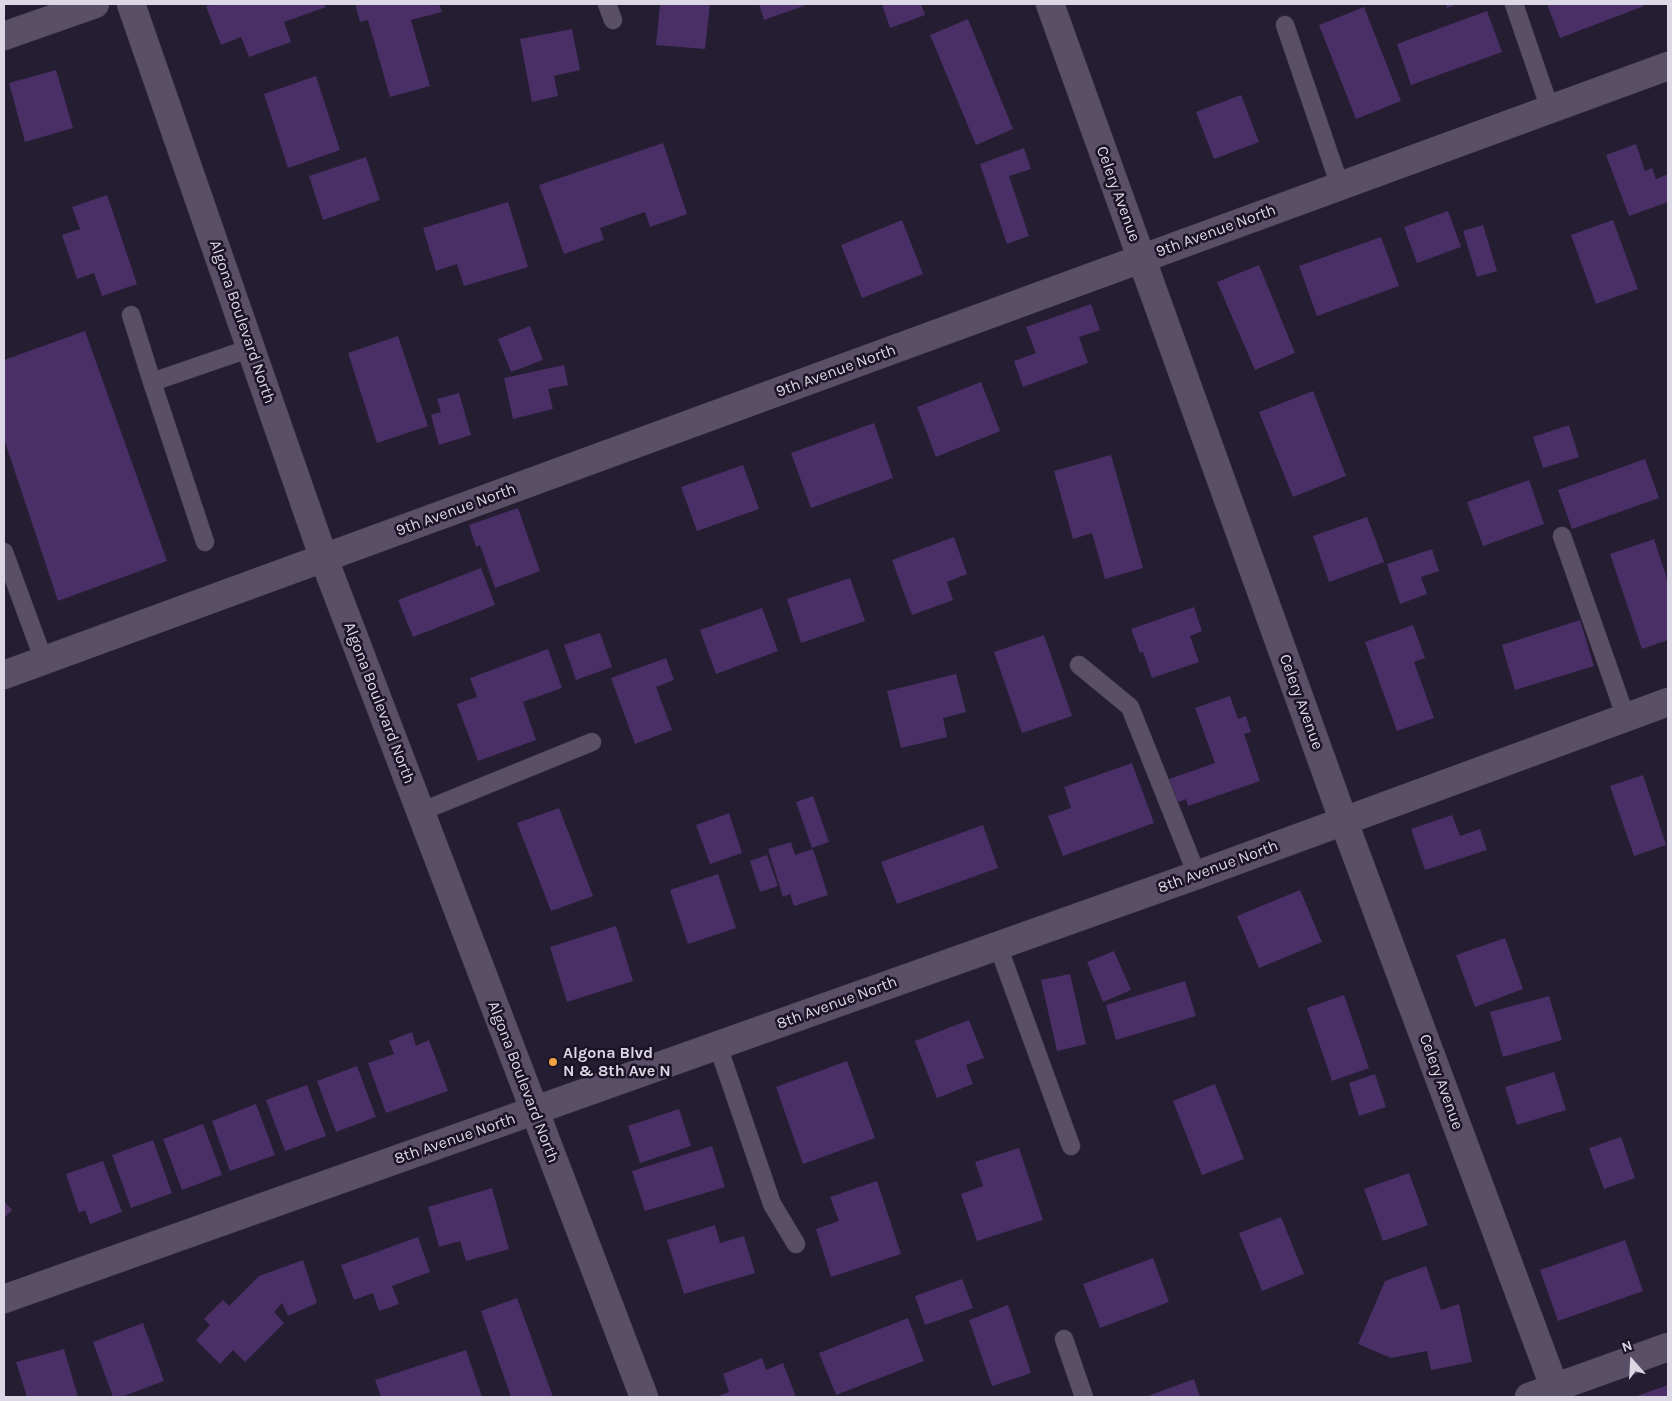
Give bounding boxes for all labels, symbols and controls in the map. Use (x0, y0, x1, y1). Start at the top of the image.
street label: Celery Avenue (1092, 144, 1144, 244)
street label: 9th Avenue North (1153, 200, 1279, 262)
street label: Algona Boulevard North (205, 238, 279, 406)
street label: 9th Avenue North (773, 340, 899, 402)
street label: 9th Avenue North (393, 479, 519, 541)
street label: Algona Boulevard North (339, 619, 419, 787)
street label: Celery Avenue (1275, 652, 1327, 752)
street label: 8th Avenue North (1155, 836, 1281, 898)
street label: 8th Avenue North (774, 972, 900, 1034)
street label: Algona Boulevard North (483, 998, 563, 1166)
street label: Celery Avenue (1415, 1032, 1467, 1132)
place label: Algona Blvd N & 8th Ave N (563, 1043, 671, 1081)
marker: Algona Blvd N & 8th Ave N (547, 1056, 559, 1068)
street label: 8th Avenue North (392, 1109, 518, 1169)
north arrow (1607, 1336, 1657, 1386)
text: N (1619, 1337, 1634, 1356)

